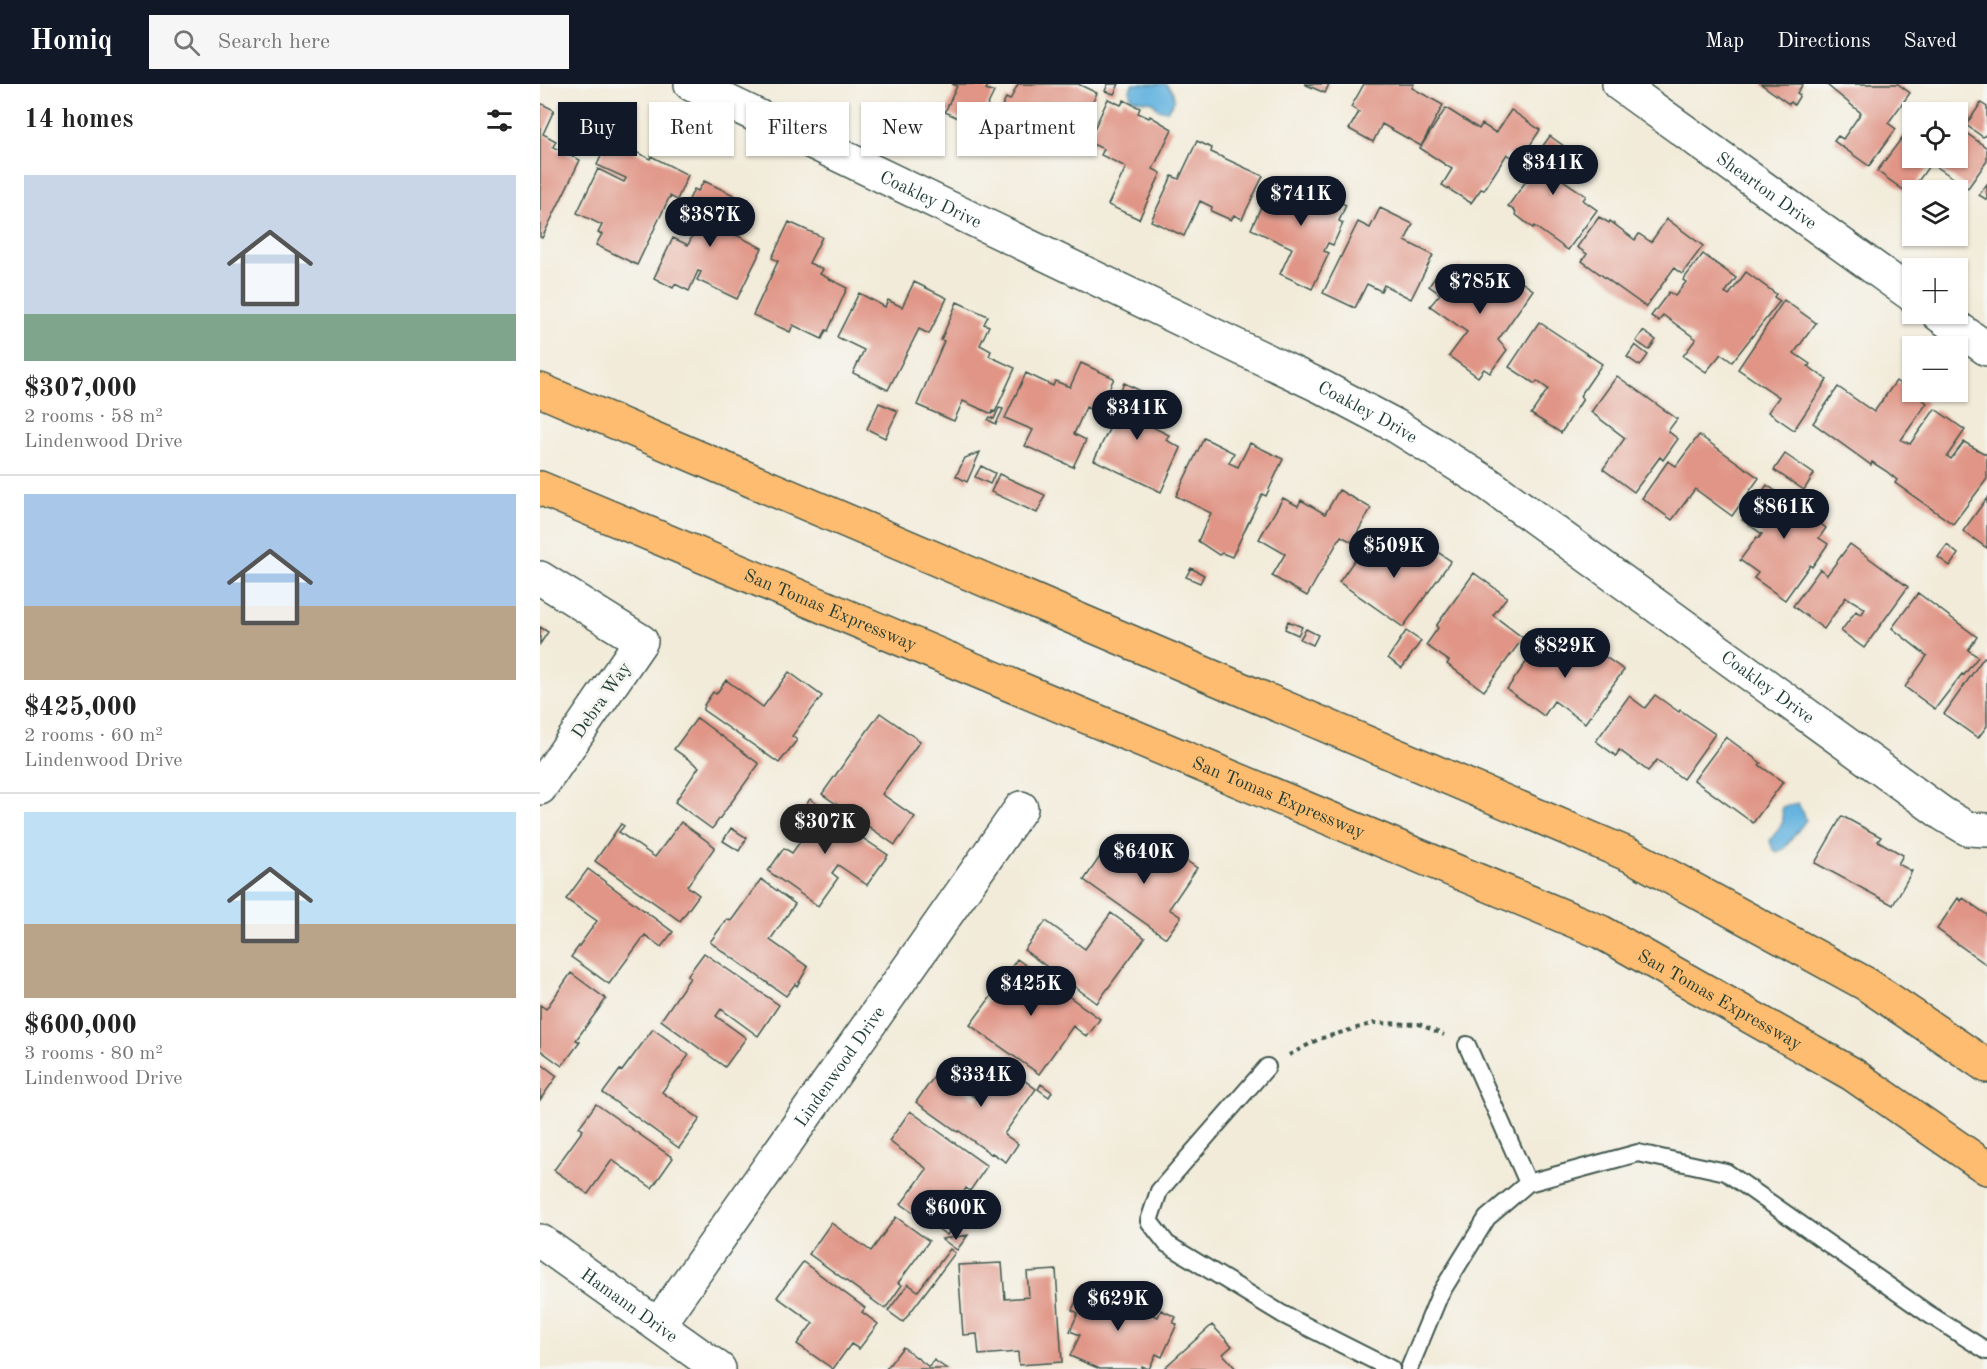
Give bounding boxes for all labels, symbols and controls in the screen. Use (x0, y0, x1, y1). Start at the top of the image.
search box (149, 15, 569, 69)
icon: search (170, 26, 203, 59)
text: Homiq (30, 28, 113, 56)
text: Search here (218, 31, 330, 53)
text: Map (1705, 31, 1744, 52)
text: Directions (1777, 31, 1871, 52)
text: Saved (1904, 31, 1957, 52)
chip: Buy (558, 102, 637, 156)
chip: Rent (649, 102, 734, 156)
chip: Filters (746, 102, 849, 156)
chip: New (861, 102, 945, 156)
chip: Apartment (957, 102, 1097, 156)
map controls (1902, 102, 1968, 402)
button: locate (1902, 102, 1968, 168)
icon: filters (483, 104, 516, 137)
text: 14 homes (24, 107, 133, 133)
pin: $341K (1511, 145, 1595, 196)
street label: Shearton Drive (1713, 149, 1820, 233)
text: $341K (1522, 154, 1584, 174)
street label: Coakley Drive (877, 168, 984, 232)
pin: $741K (1259, 176, 1343, 227)
button: layers (1902, 180, 1968, 246)
text: $741K (1270, 185, 1332, 205)
pin: $387K (668, 197, 752, 248)
text: $387K (679, 206, 741, 226)
icon: home (216, 214, 324, 322)
button: + (1902, 258, 1968, 324)
pin: $785K (1438, 264, 1522, 315)
text: $785K (1449, 273, 1511, 293)
button: − (1902, 336, 1968, 402)
text: $307,000 (24, 376, 137, 402)
street label: Coakley Drive (1315, 378, 1420, 447)
pin: $341K (1095, 390, 1179, 441)
text: $341K (1106, 399, 1168, 419)
text: 2 rooms · 58 m² (24, 407, 163, 427)
text: Lindenwood Drive (24, 432, 183, 452)
pin: $861K (1742, 489, 1826, 540)
text: $861K (1753, 498, 1815, 518)
pin: $509K (1352, 528, 1436, 579)
icon: home (216, 533, 324, 641)
text: $509K (1363, 537, 1425, 557)
street label: San Tomas Expressway (741, 566, 920, 655)
pin: $829K (1523, 628, 1607, 679)
text: $829K (1534, 637, 1596, 657)
street label: Coakley Drive (1717, 648, 1817, 727)
street label: Debra Way (569, 659, 635, 742)
text: $425,000 (24, 695, 137, 721)
text: 2 rooms · 60 m² (24, 726, 163, 746)
text: Lindenwood Drive (24, 751, 183, 771)
street label: San Tomas Expressway (1189, 754, 1368, 842)
pin: $307K (783, 804, 867, 855)
text: $307K (794, 813, 856, 833)
pin: $640K (1102, 834, 1186, 885)
text: $640K (1113, 843, 1175, 863)
icon: home (216, 851, 324, 959)
street label: San Tomas Expressway (1634, 947, 1805, 1054)
pin: $425K (989, 966, 1073, 1017)
text: $425K (1000, 975, 1062, 995)
street label: Lindenwood Drive (792, 1003, 889, 1131)
text: $600,000 (24, 1013, 137, 1039)
text: 3 rooms · 80 m² (24, 1044, 163, 1064)
pin: $334K (939, 1057, 1023, 1108)
text: $334K (950, 1066, 1012, 1086)
text: Lindenwood Drive (24, 1069, 183, 1089)
pin: $600K (914, 1190, 998, 1241)
text: $600K (925, 1199, 987, 1219)
street label: Hamann Drive (577, 1265, 681, 1346)
pin: $629K (1076, 1281, 1160, 1332)
text: $629K (1087, 1290, 1149, 1310)

